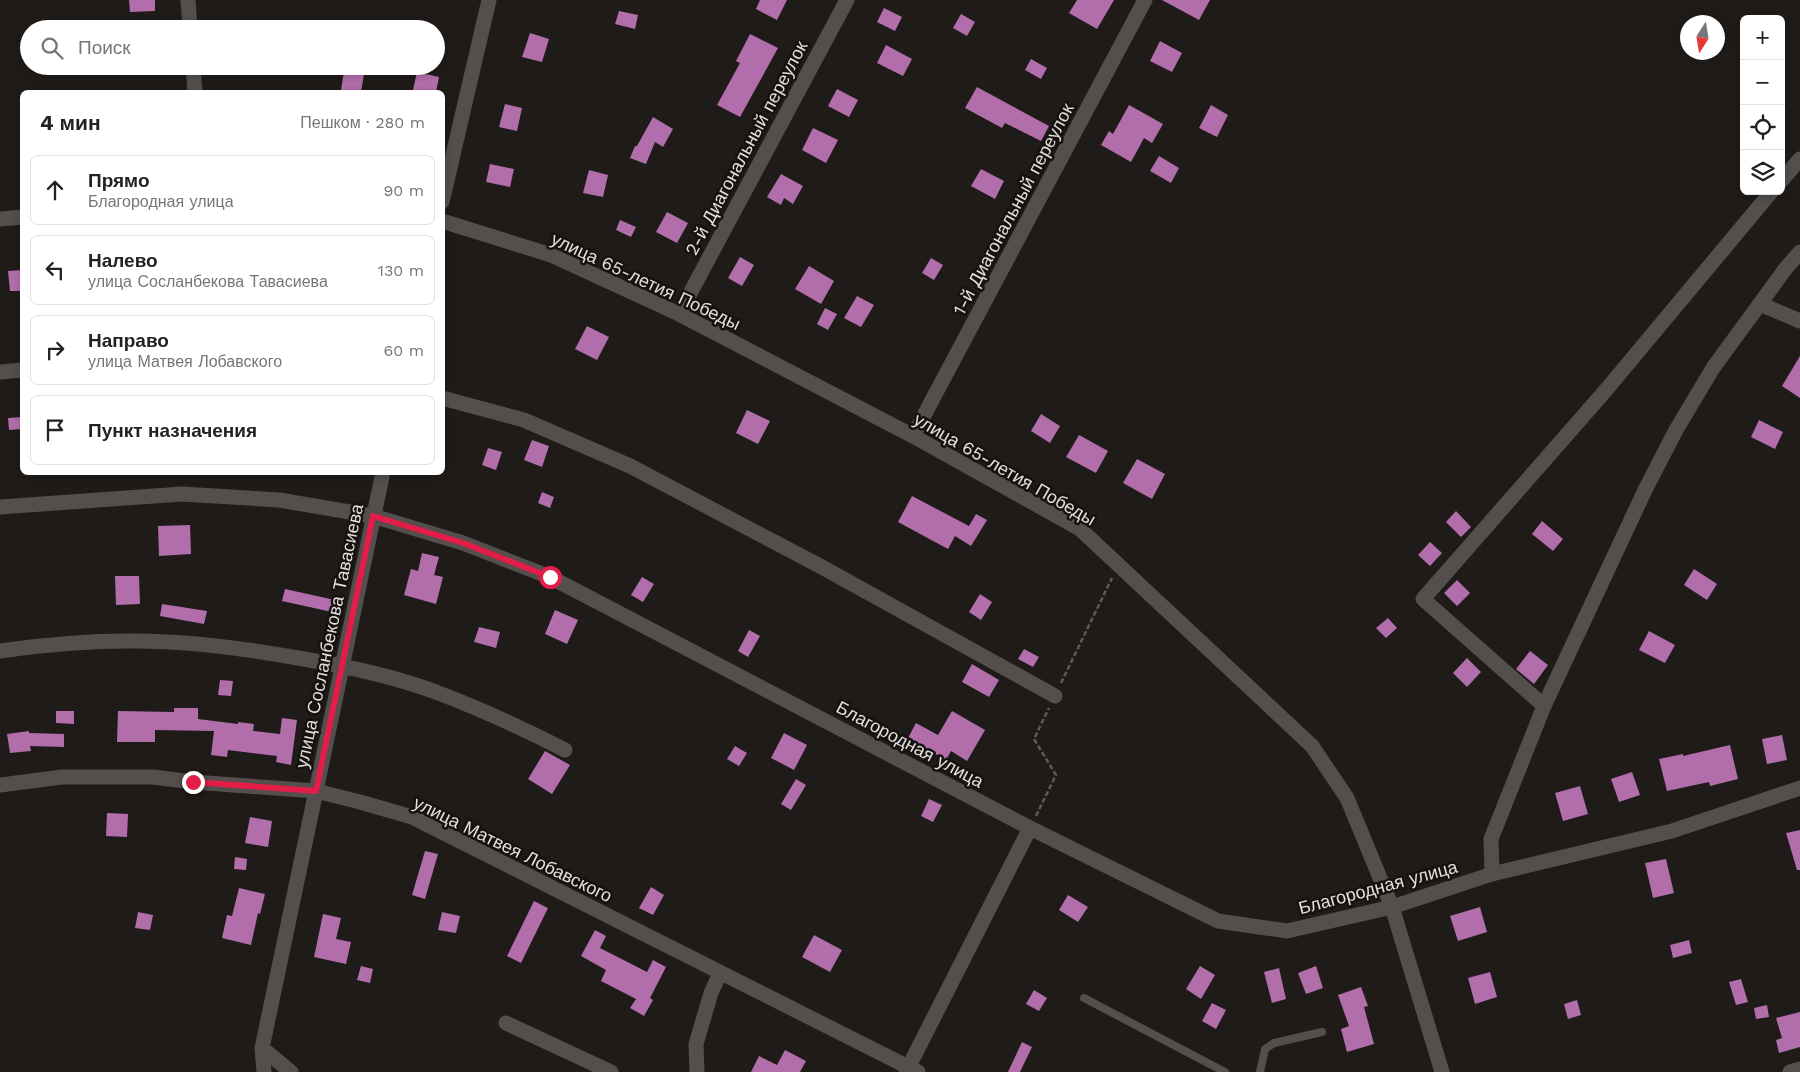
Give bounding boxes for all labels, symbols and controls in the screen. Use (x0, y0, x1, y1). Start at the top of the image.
north arrow (1680, 15, 1725, 60)
map controls (1740, 15, 1785, 195)
button: + (1740, 15, 1785, 60)
search box (20, 20, 445, 75)
icon: search (38, 34, 66, 62)
text: Поиск (78, 36, 131, 59)
street label: 2-й Диагональный переулок (680, 37, 812, 259)
button: − (1740, 60, 1785, 105)
street label: 1-й Диагональный переулок (948, 100, 1078, 318)
button: locate (1740, 105, 1785, 150)
text: 4 мин (40, 110, 101, 135)
text: Пешком · 280 m (300, 113, 425, 132)
button: layers (1740, 150, 1785, 195)
text: Прямо (88, 169, 150, 192)
icon: ahead (41, 176, 69, 204)
text: 90 m (383, 181, 424, 200)
text: Благородная улица (88, 192, 234, 211)
street label: улица 65-летия Победы (548, 228, 744, 334)
text: Налево (88, 249, 158, 272)
icon: left (41, 256, 69, 284)
text: 130 m (378, 261, 424, 280)
text: улица Сосланбекова Тавасиева (88, 272, 328, 291)
text: Направо (88, 329, 169, 352)
icon: right (41, 336, 69, 364)
text: 60 m (384, 341, 424, 360)
text: улица Матвея Лобавского (88, 352, 282, 371)
street label: улица 65-летия Победы (910, 408, 1100, 530)
icon: arrive (41, 416, 69, 444)
text: Пункт назначения (88, 419, 257, 442)
street label: улица Сосланбекова Тавасиева (291, 501, 368, 770)
route start (539, 566, 562, 589)
street label: Благородная улица (833, 696, 988, 792)
route end (182, 771, 205, 794)
street label: улица Матвея Лобавского (410, 792, 616, 906)
street label: Благородная улица (1296, 855, 1461, 918)

